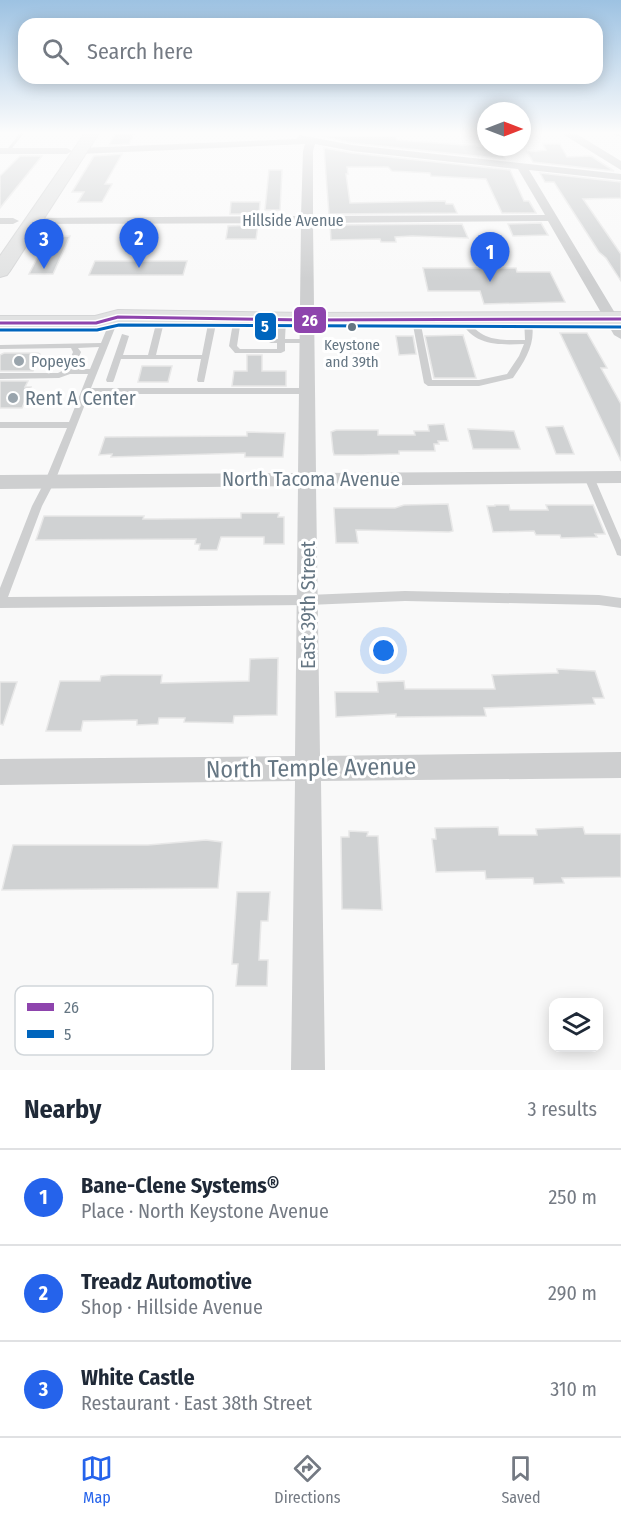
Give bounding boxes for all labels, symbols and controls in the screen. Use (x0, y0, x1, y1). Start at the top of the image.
search box (18, 18, 603, 84)
icon: search (39, 35, 72, 68)
text: Search here (87, 38, 193, 65)
north arrow (477, 102, 531, 156)
street label: Hillside Avenue (242, 211, 344, 230)
pin: 2 (120, 218, 158, 268)
pin: 3 (24, 220, 63, 269)
pin: 1 (470, 232, 510, 282)
line badge: 26 (293, 306, 327, 334)
text: 26 (301, 311, 318, 330)
line badge: 5 (254, 312, 277, 341)
text: 5 (261, 317, 269, 336)
marker: Keystone and 39th (346, 321, 358, 333)
place label: Keystone and 39th (324, 336, 380, 371)
place label: Popeyes (31, 352, 86, 371)
marker: Popeyes (12, 354, 26, 368)
place label: Rent A Center (25, 386, 136, 410)
marker: Rent A Center (6, 391, 20, 405)
street label: North Tacoma Avenue (222, 467, 400, 491)
street label: East 39th Street (296, 541, 320, 669)
your location (369, 636, 398, 665)
street label: North Temple Avenue (206, 752, 416, 784)
legend (15, 986, 213, 1055)
text: 26 (64, 998, 79, 1017)
map controls (549, 998, 603, 1052)
button: layers (549, 998, 603, 1052)
text: 5 (64, 1025, 71, 1044)
text: Nearby (24, 1094, 101, 1125)
text: 3 results (528, 1097, 597, 1121)
text: Bane-Clene Systems® (81, 1172, 279, 1199)
text: 1 (39, 1185, 48, 1209)
text: 250 m (549, 1185, 597, 1209)
text: Place · North Keystone Avenue (81, 1199, 329, 1223)
text: Treadz Automotive (81, 1268, 252, 1295)
text: 2 (39, 1281, 48, 1305)
text: 290 m (548, 1281, 597, 1305)
text: Shop · Hillside Avenue (81, 1295, 263, 1319)
text: White Castle (81, 1364, 195, 1391)
text: 3 (39, 1377, 48, 1401)
text: 310 m (550, 1377, 597, 1401)
text: Restaurant · East 38th Street (81, 1391, 312, 1415)
tab: Map (80, 1452, 113, 1507)
tab: Directions (274, 1452, 341, 1507)
tab: Saved (501, 1452, 541, 1507)

